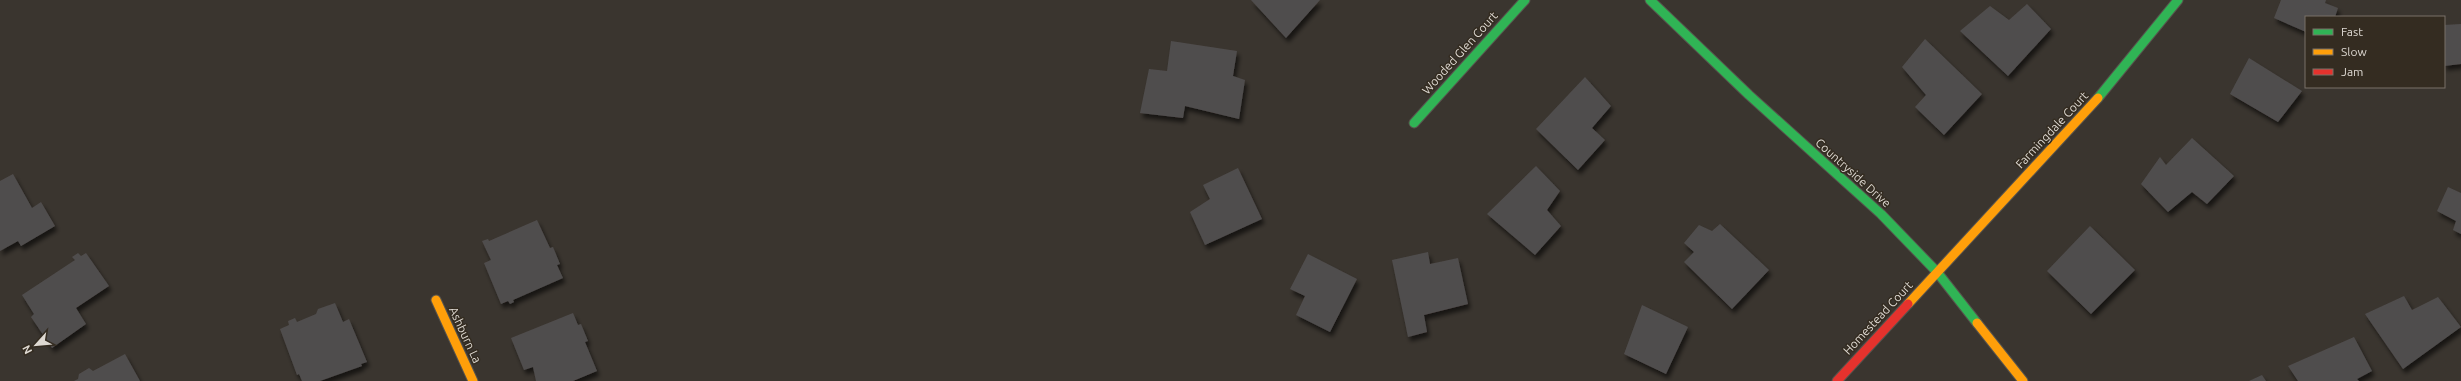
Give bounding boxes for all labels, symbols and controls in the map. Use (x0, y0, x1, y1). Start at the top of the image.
street label: Wooded Glen Court (1419, 9, 1500, 96)
legend (2305, 16, 2445, 88)
text: Fast (2341, 25, 2363, 38)
text: Slow (2341, 45, 2367, 58)
text: Jam (2341, 65, 2363, 78)
street label: Farmingdale Court (2013, 89, 2091, 171)
street label: Countryside Drive (1813, 136, 1893, 210)
street label: Homestead Court (1840, 278, 1915, 357)
street label: Ashburn La (447, 305, 484, 365)
north arrow (16, 325, 56, 365)
text: N (20, 343, 34, 356)

